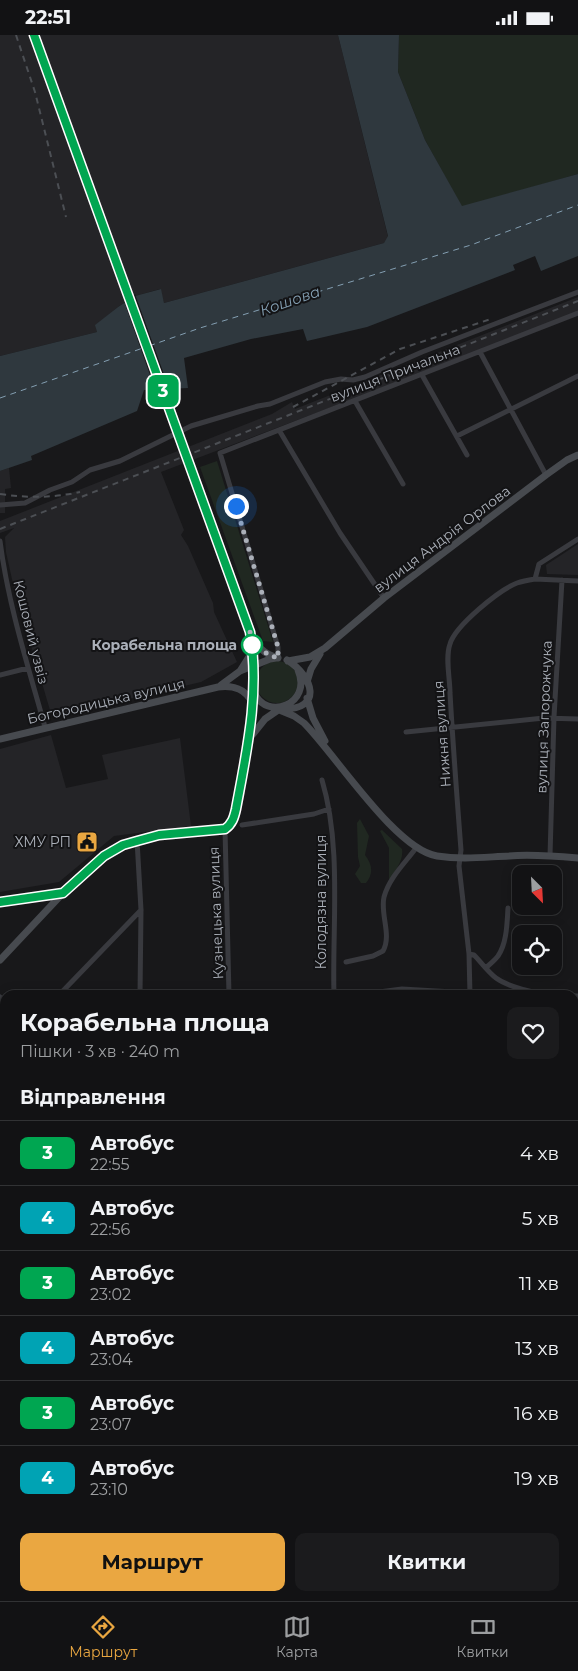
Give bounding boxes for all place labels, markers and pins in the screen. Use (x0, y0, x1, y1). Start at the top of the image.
marker: Корабельна площа (241, 634, 263, 656)
place label: Корабельна площа (92, 636, 237, 654)
public building icon: ХМУ РП (75, 830, 99, 854)
place label: ХМУ РП (14, 833, 71, 851)

